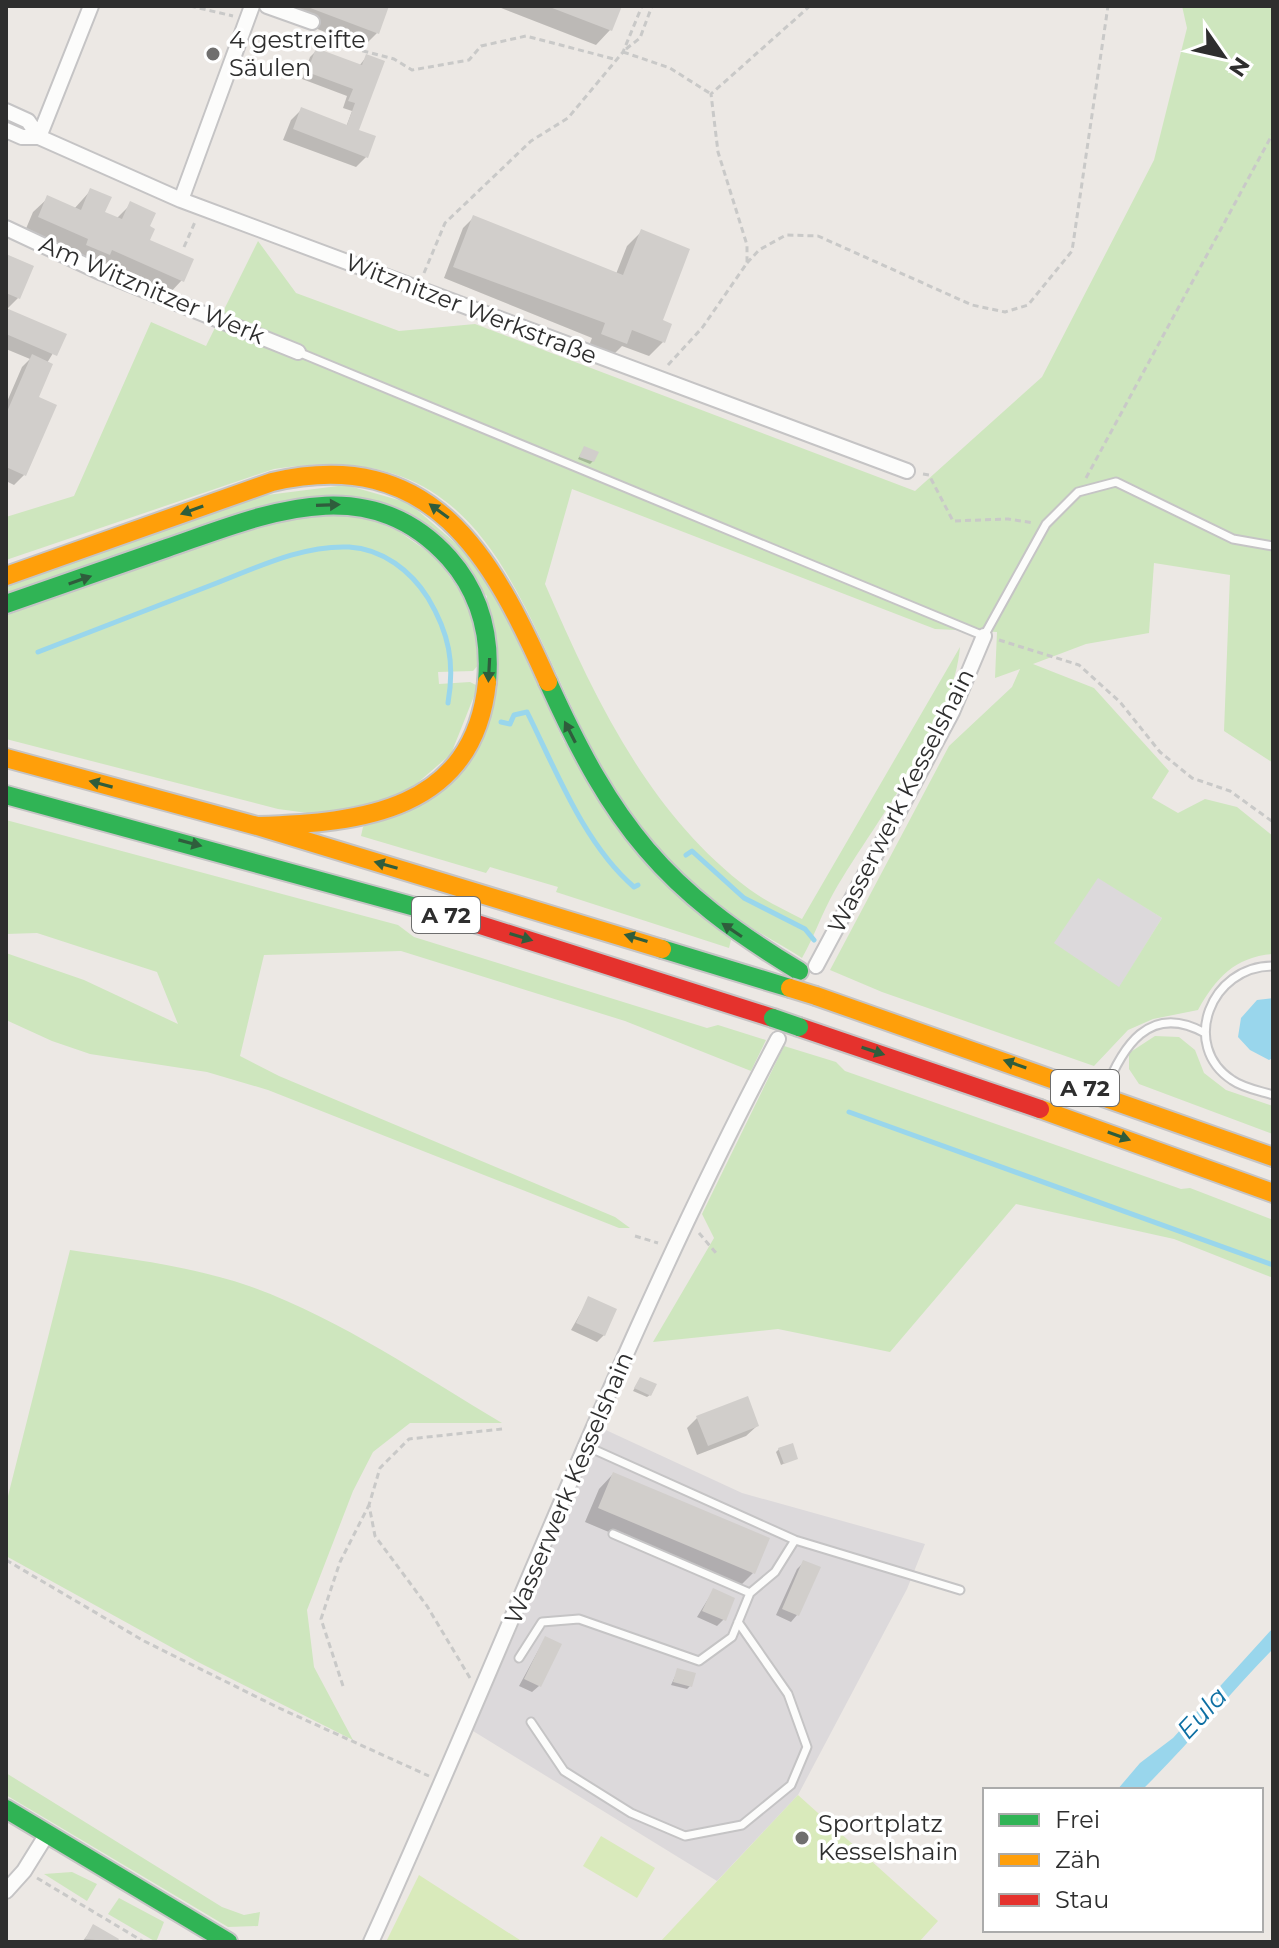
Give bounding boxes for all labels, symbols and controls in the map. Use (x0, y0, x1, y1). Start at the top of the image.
north arrow (1183, 16, 1263, 96)
place label: 4 gestreifte Säulen (229, 25, 366, 82)
marker: 4 gestreifte Säulen (204, 45, 222, 63)
text: N (1223, 52, 1255, 82)
street label: Am Witznitzer Werk (35, 229, 270, 350)
street label: Witznitzer Werkstraße (341, 247, 601, 370)
one-way arrow (316, 498, 341, 511)
one-way arrow (180, 504, 204, 517)
one-way arrow (429, 504, 450, 519)
one-way arrow (68, 573, 92, 585)
one-way arrow (482, 657, 495, 682)
street label: Wasserwerk Kesselshain (821, 664, 980, 938)
one-way arrow (563, 720, 576, 743)
one-way arrow (89, 777, 113, 790)
one-way arrow (178, 837, 203, 849)
one-way arrow (374, 858, 398, 871)
road number: A 72 (412, 897, 480, 933)
one-way arrow (722, 923, 743, 938)
one-way arrow (509, 931, 533, 944)
one-way arrow (623, 931, 647, 944)
one-way arrow (862, 1045, 886, 1058)
one-way arrow (1003, 1057, 1027, 1070)
road number: A 72 (1051, 1070, 1119, 1106)
one-way arrow (1107, 1131, 1131, 1143)
street label: Wasserwerk Kesselshain (498, 1347, 639, 1628)
water label: Eula (1170, 1680, 1234, 1746)
legend (983, 1788, 1263, 1932)
text: Frei (1055, 1805, 1100, 1834)
place label: Sportplatz Kesselshain (818, 1809, 958, 1866)
marker: Sportplatz Kesselshain (793, 1829, 811, 1847)
text: Zäh (1055, 1845, 1101, 1874)
text: Stau (1055, 1885, 1109, 1914)

